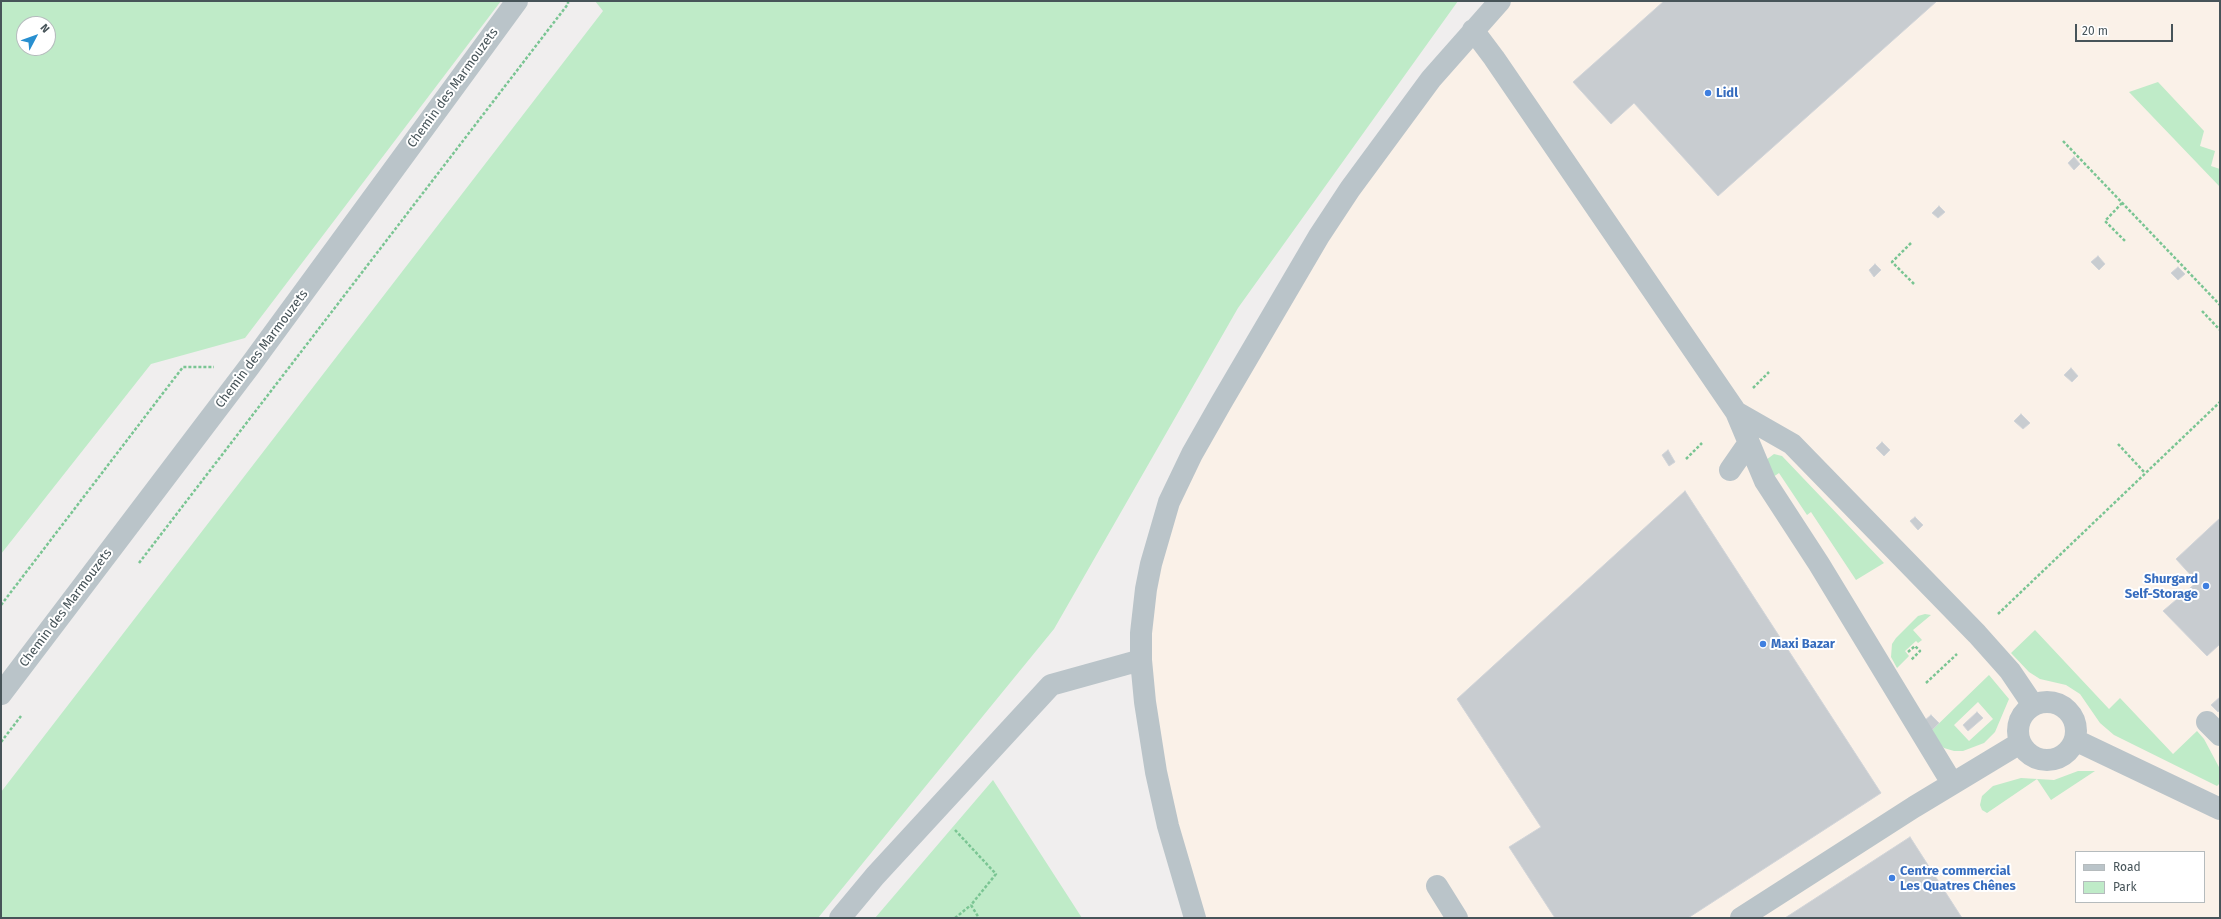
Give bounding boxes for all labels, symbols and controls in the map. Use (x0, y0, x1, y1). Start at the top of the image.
north arrow (16, 16, 56, 56)
scale bar (2077, 16, 2175, 42)
text: N (37, 21, 52, 35)
text: 20 m (2082, 24, 2108, 38)
street label: Chemin des Marmouzets (404, 25, 502, 151)
place label: Lidl (1716, 85, 1738, 101)
marker: Lidl (1703, 88, 1713, 98)
street label: Chemin des Marmouzets (212, 287, 312, 411)
street label: Chemin des Marmouzets (16, 546, 116, 670)
place label: Shurgard Self-Storage (2125, 571, 2198, 602)
marker: Shurgard Self-Storage (2201, 581, 2211, 591)
place label: Maxi Bazar (1771, 636, 1835, 652)
marker: Maxi Bazar (1758, 639, 1768, 649)
legend (2075, 851, 2205, 903)
text: Road (2113, 860, 2141, 874)
place label: Centre commercial Les Quatres Chênes (1900, 863, 2016, 894)
marker: Centre commercial Les Quatres Chênes (1887, 873, 1897, 883)
text: Park (2113, 880, 2137, 894)

